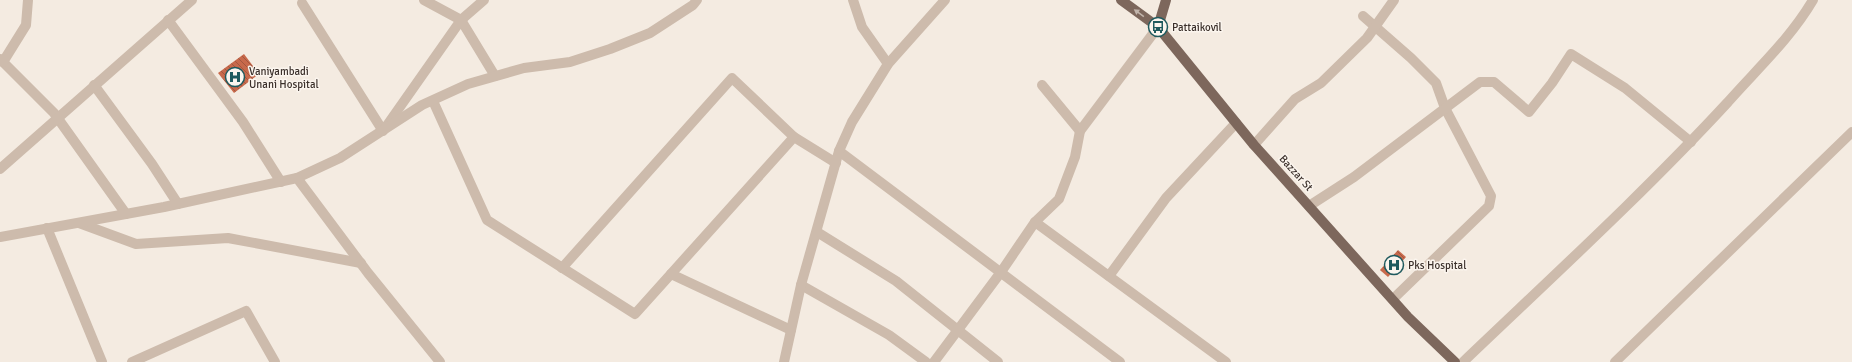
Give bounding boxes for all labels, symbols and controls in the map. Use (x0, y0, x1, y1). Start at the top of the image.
one-way arrow (1134, 9, 1145, 18)
bus stop icon: Pattaikovil (1147, 16, 1169, 38)
place label: Pattaikovil (1172, 21, 1222, 34)
place label: Vaniyambadi Unani Hospital (249, 65, 319, 91)
hospital icon: Vaniyambadi Unani Hospital (224, 66, 246, 88)
street label: Bazzar St (1276, 152, 1316, 194)
hospital icon: Pks Hospital (1383, 254, 1405, 276)
place label: Pks Hospital (1408, 259, 1466, 272)

